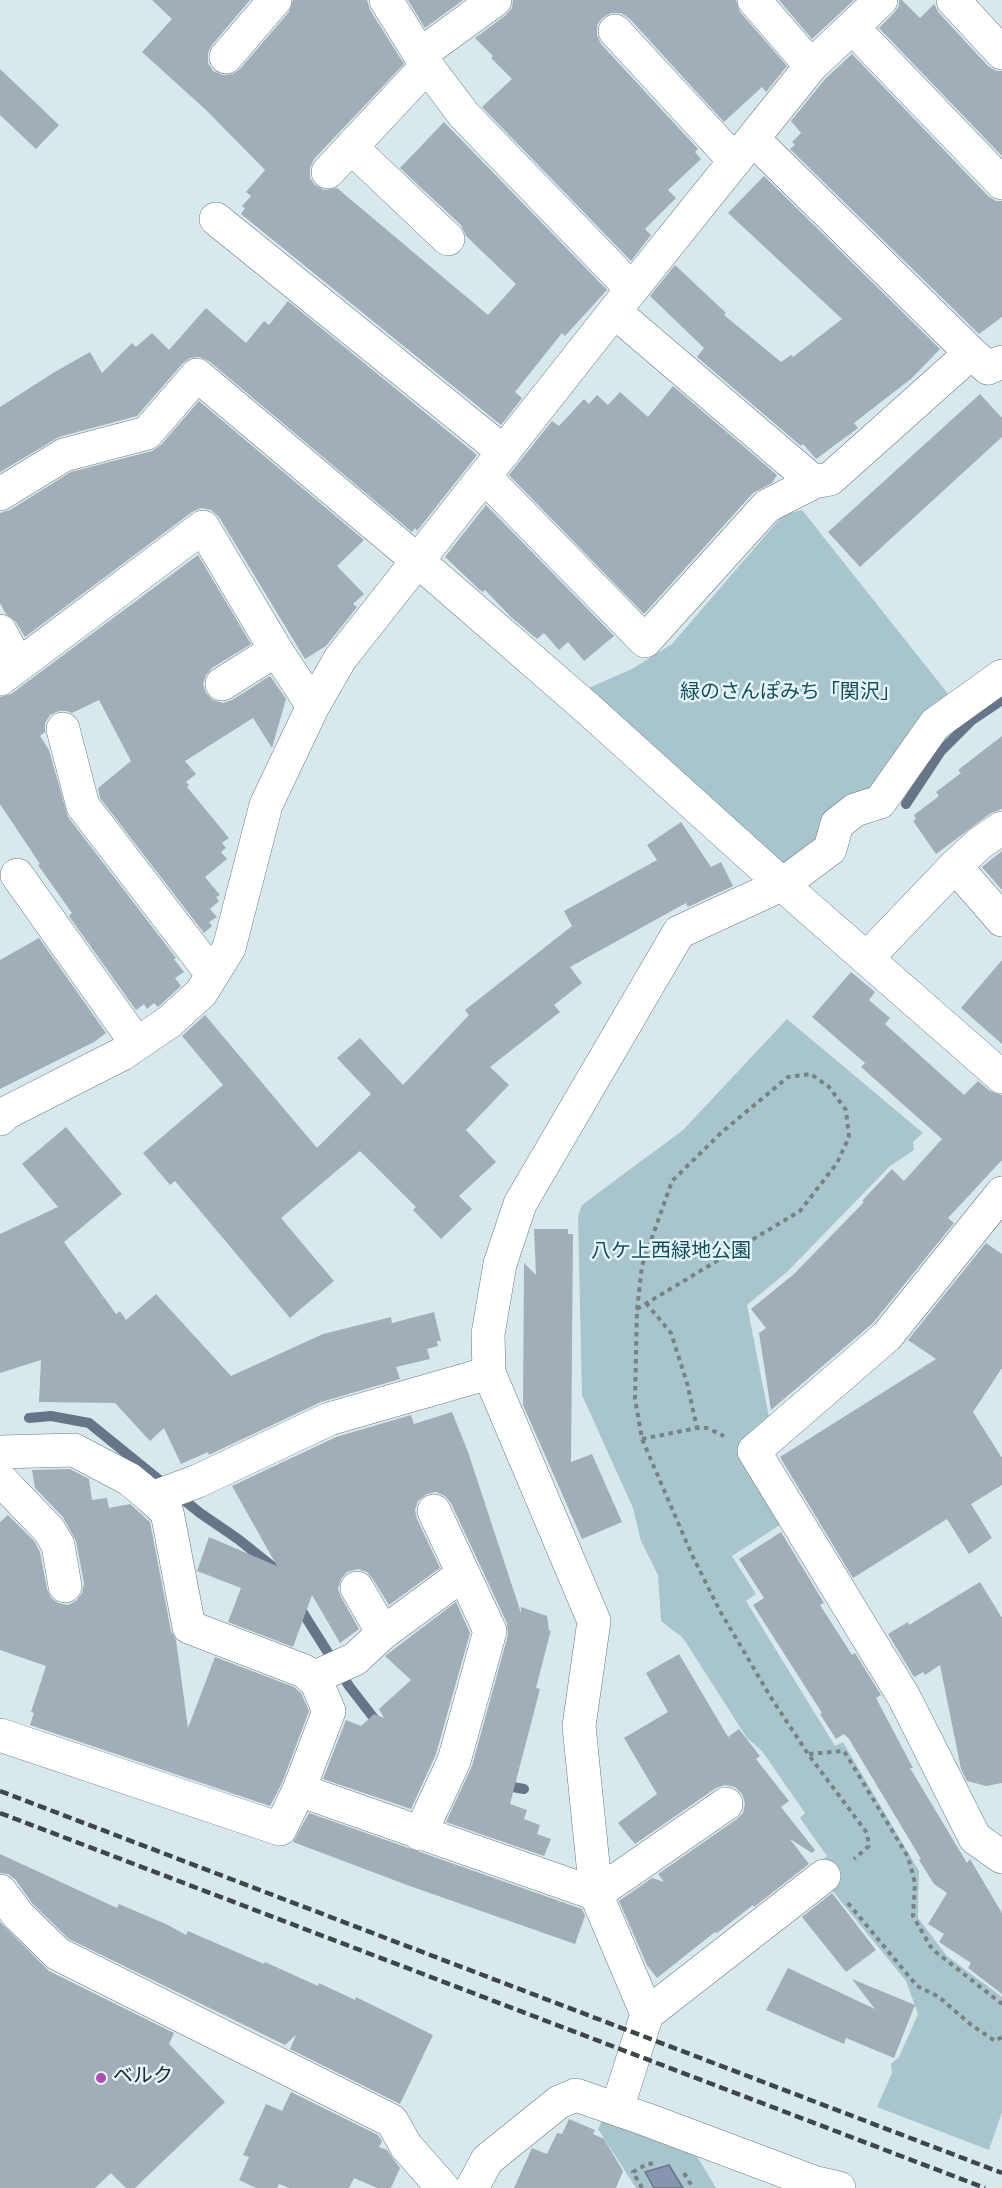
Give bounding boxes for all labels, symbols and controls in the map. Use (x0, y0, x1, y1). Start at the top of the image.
park label: 緑のさんぽみち「関沢」 (680, 682, 900, 706)
park label: 八ケ上西緑地公園 (591, 1241, 751, 1265)
place label: ベルク (113, 2066, 173, 2090)
marker: ベルク (94, 2071, 108, 2085)

